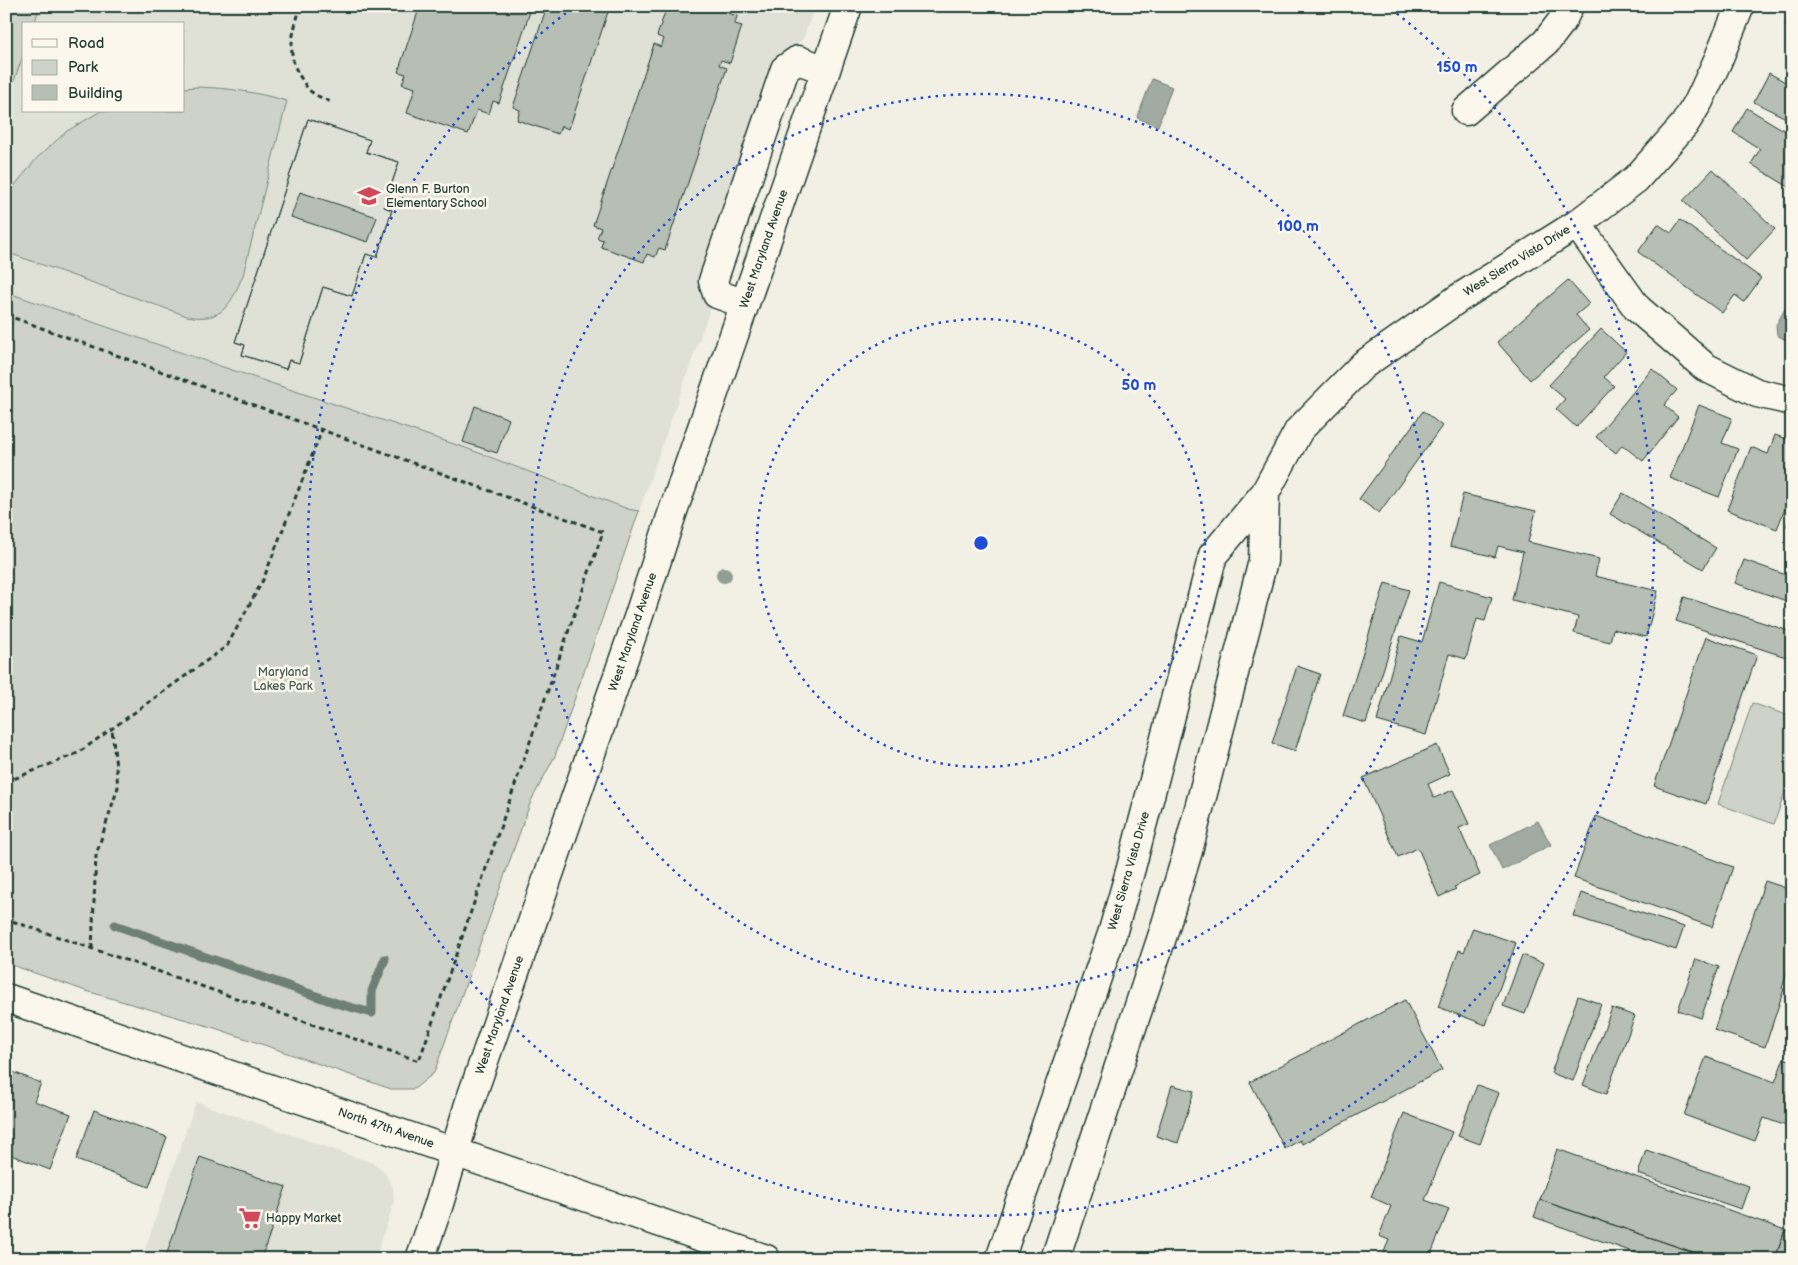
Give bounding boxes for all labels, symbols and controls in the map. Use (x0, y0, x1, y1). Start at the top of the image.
legend (22, 22, 185, 112)
text: Road (68, 34, 104, 53)
text: Park (68, 58, 99, 77)
text: 150 m (1436, 58, 1478, 77)
text: Building (68, 84, 123, 103)
place label: Glenn F. Burton Elementary School (386, 182, 487, 211)
school or university icon: Glenn F. Burton Elementary School (356, 183, 382, 209)
street label: West Maryland Avenue (737, 188, 791, 310)
text: 100 m (1277, 217, 1319, 236)
street label: West Sierra Vista Drive (1461, 222, 1573, 300)
text: 50 m (1122, 376, 1157, 395)
centre of rings (972, 534, 990, 552)
street label: West Maryland Avenue (606, 571, 660, 693)
park label: Maryland Lakes Park (253, 665, 313, 694)
street label: West Sierra Vista Drive (1105, 810, 1153, 932)
street label: West Maryland Avenue (473, 954, 527, 1076)
street label: North 47th Avenue (336, 1104, 436, 1152)
supermarket icon: Happy Market (237, 1205, 263, 1231)
place label: Happy Market (266, 1211, 341, 1226)

